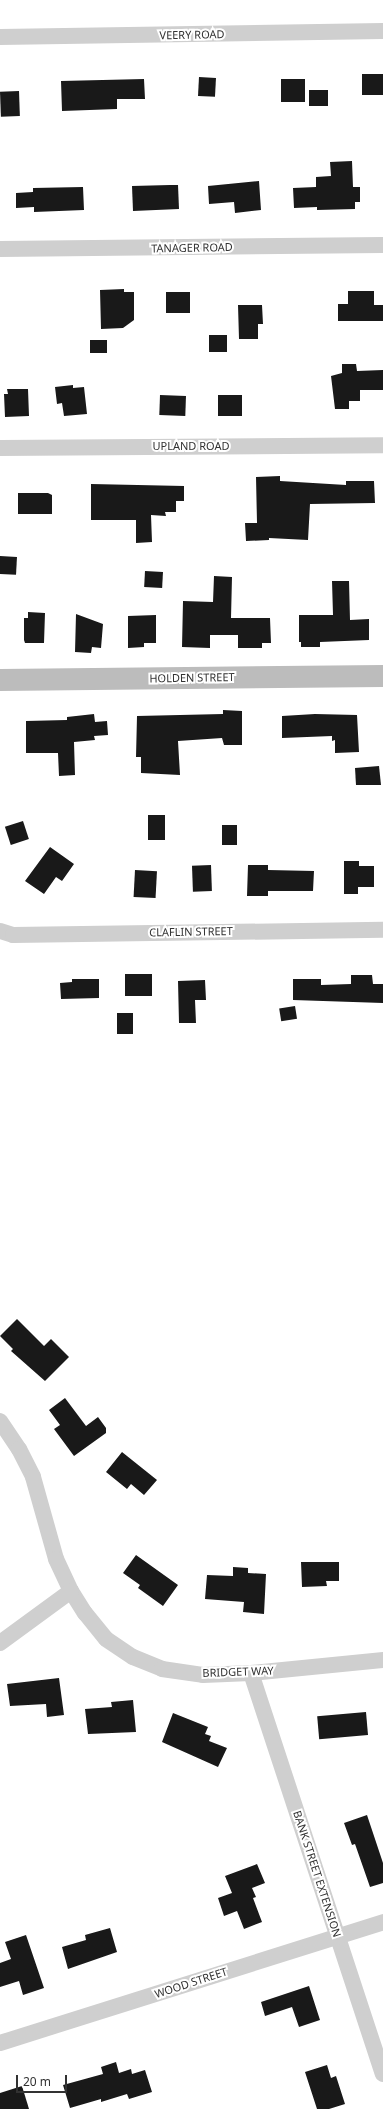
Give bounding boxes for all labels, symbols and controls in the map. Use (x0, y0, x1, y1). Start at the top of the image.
street label: VEERY ROAD (159, 28, 225, 42)
street label: TANAGER ROAD (151, 241, 233, 255)
street label: UPLAND ROAD (152, 439, 230, 453)
street label: HOLDEN STREET (149, 671, 235, 685)
street label: CLAFLIN STREET (149, 925, 233, 939)
street label: BRIDGET WAY (202, 1664, 274, 1680)
street label: BANK STREET EXTENSION (290, 1809, 344, 1939)
street label: WOOD STREET (153, 1965, 229, 2001)
scale bar (18, 2067, 69, 2093)
text: 20 m (23, 2073, 51, 2090)

